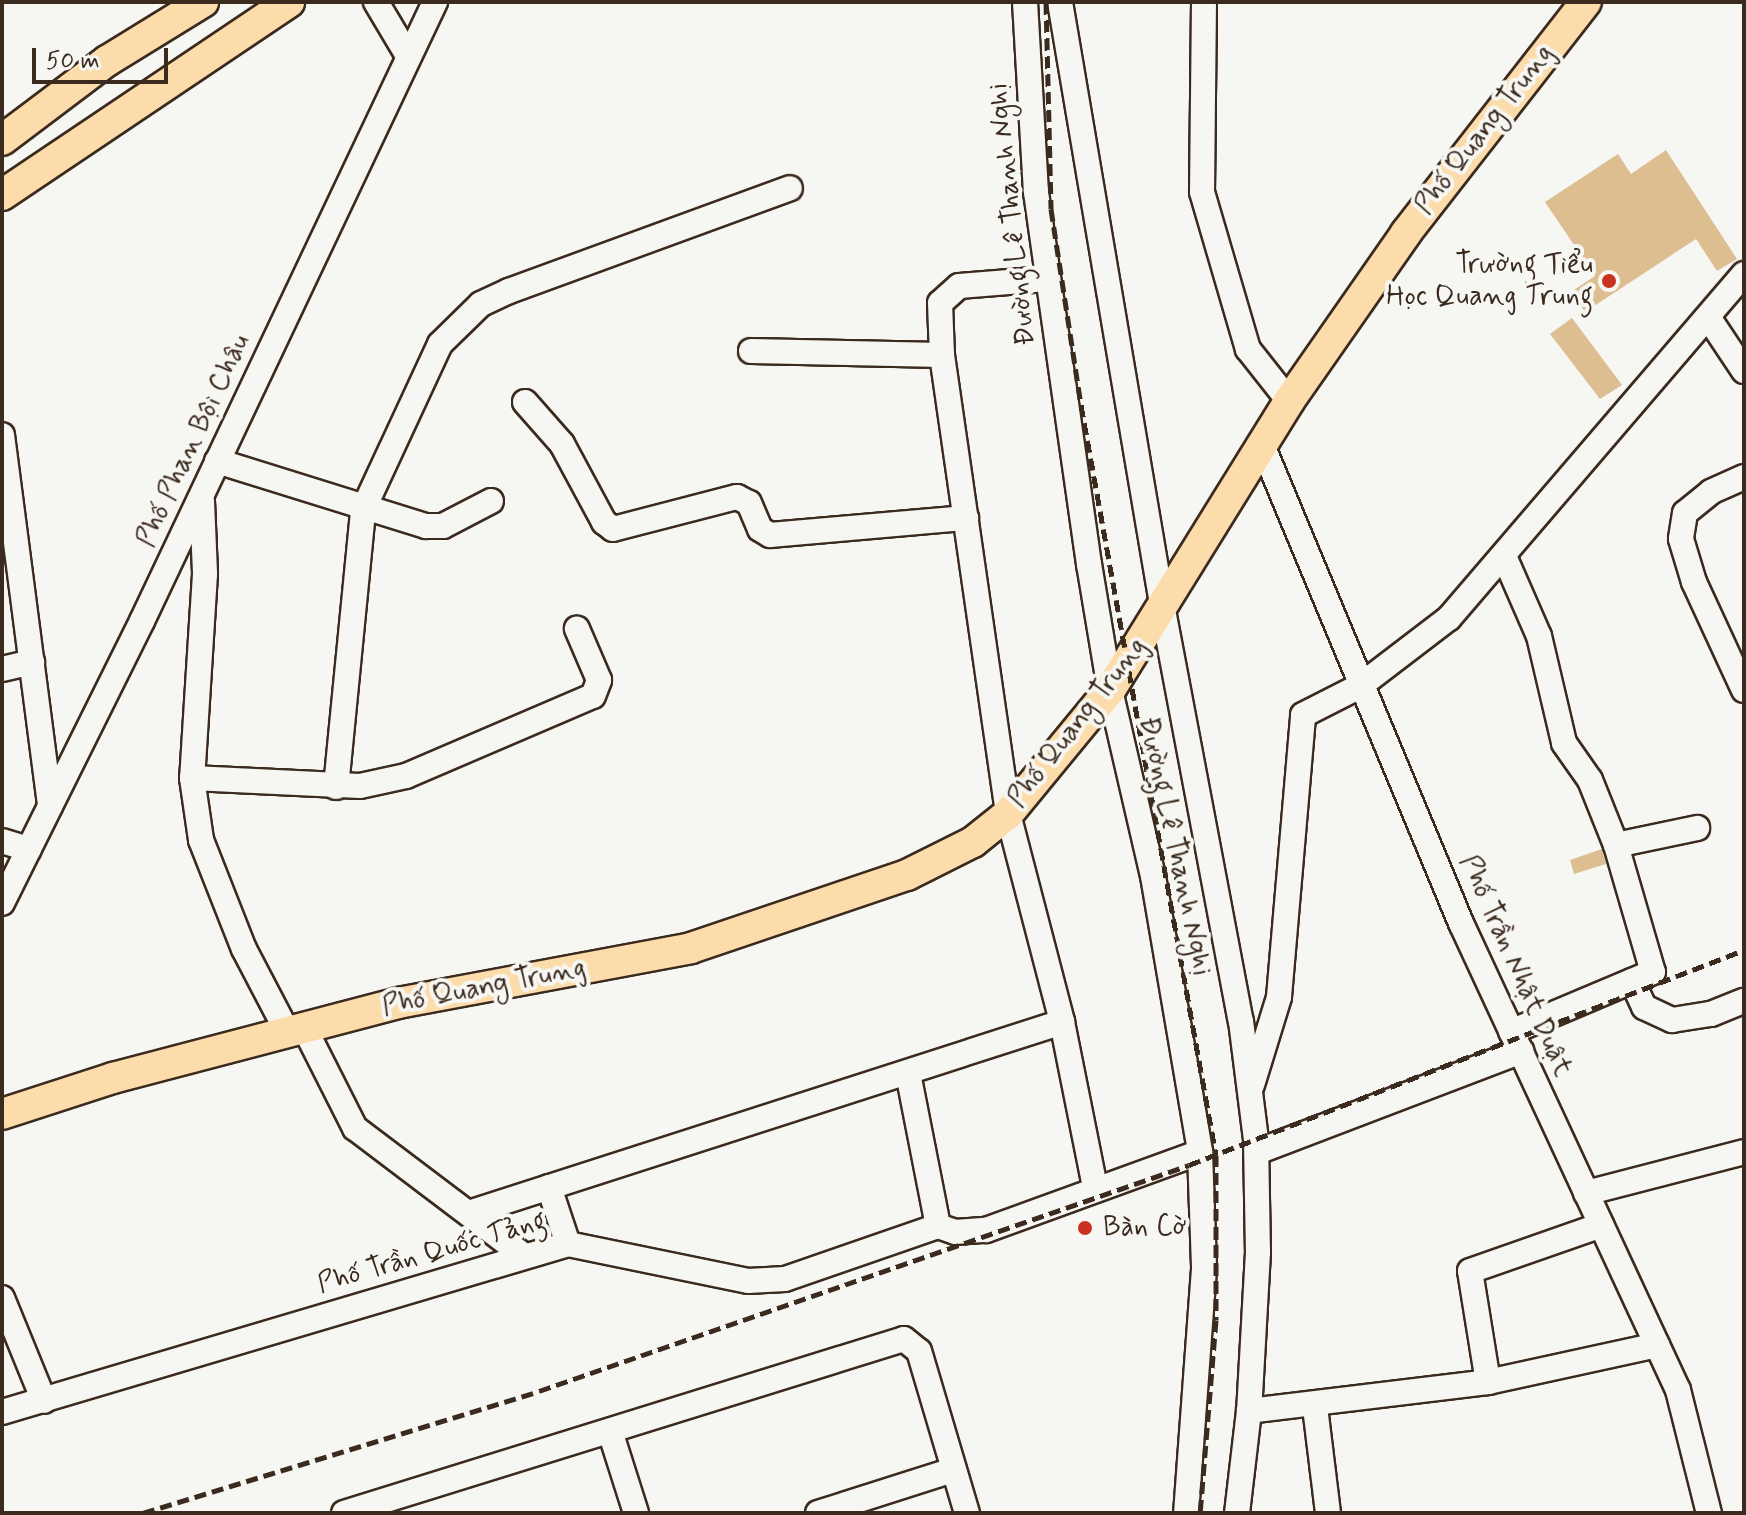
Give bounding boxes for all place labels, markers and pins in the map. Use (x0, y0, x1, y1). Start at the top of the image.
place label: Trường Tiểu Học Quang Trung (1389, 248, 1593, 314)
marker: Trường Tiểu Học Quang Trung (1600, 272, 1618, 290)
place label: Bàn Cờ (1103, 1211, 1190, 1245)
marker: Bàn Cờ (1074, 1217, 1096, 1239)

